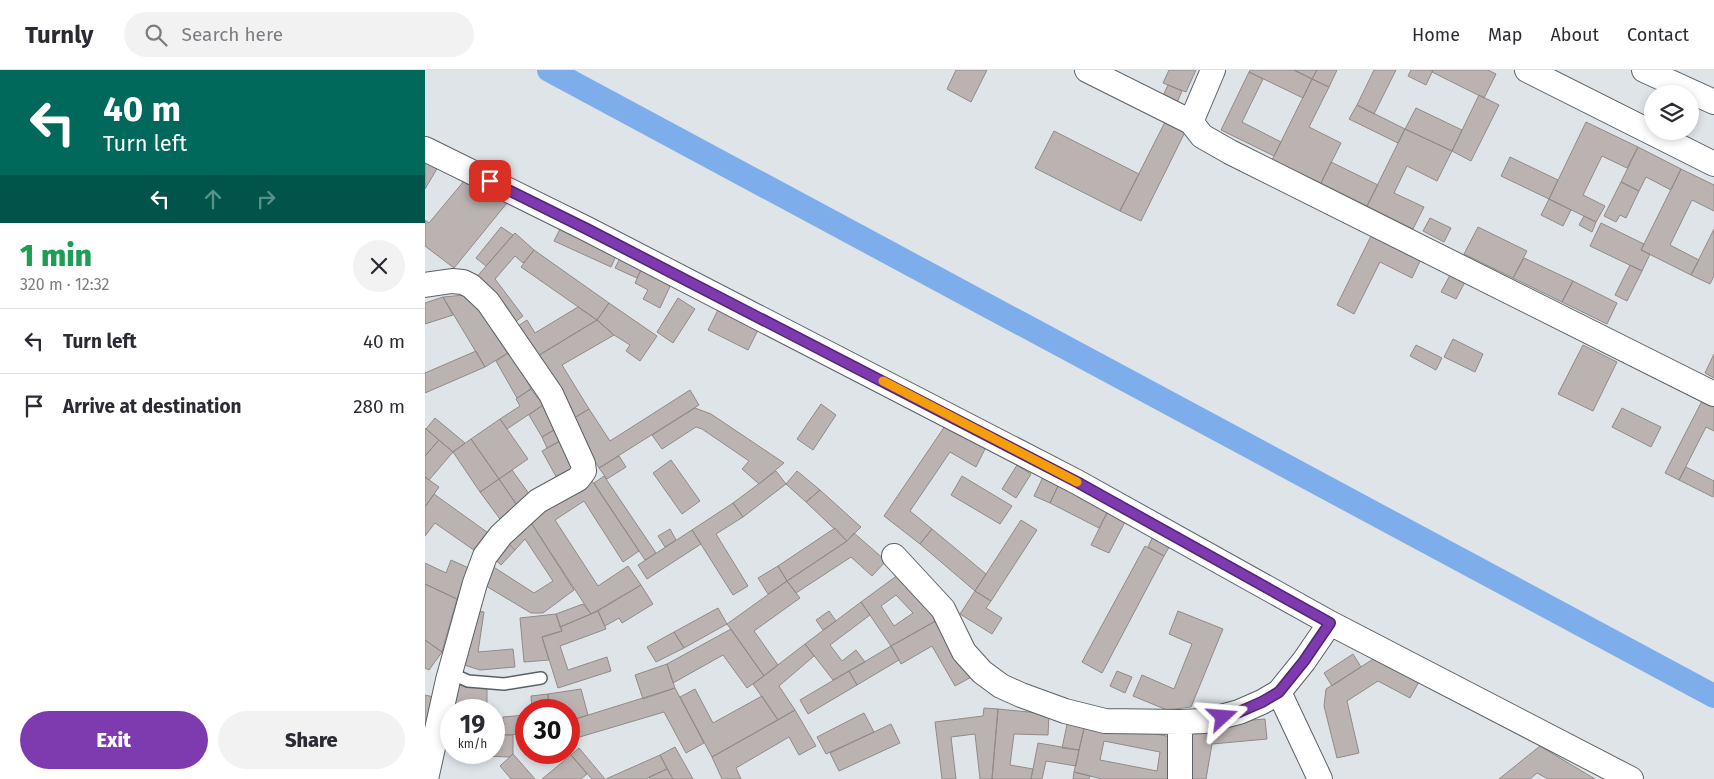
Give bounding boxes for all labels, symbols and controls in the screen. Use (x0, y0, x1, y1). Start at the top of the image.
search box (124, 12, 474, 57)
text: Turnly (25, 21, 94, 49)
icon: search (142, 21, 170, 49)
text: Search here (182, 23, 283, 46)
text: Home (1412, 24, 1460, 46)
text: Map (1488, 24, 1522, 46)
text: About (1550, 24, 1599, 46)
text: Contact (1627, 24, 1689, 46)
map controls (1644, 85, 1699, 140)
button: layers (1644, 85, 1699, 140)
text: 40 m (103, 88, 181, 130)
icon: left (20, 90, 85, 155)
text: Turn left (103, 130, 187, 157)
pin (469, 160, 511, 202)
icon: arrive (476, 167, 504, 195)
icon: left (146, 185, 174, 213)
icon: ahead (199, 185, 227, 213)
icon: right (252, 185, 280, 213)
text: 1 min (20, 238, 92, 274)
button: close (353, 240, 405, 292)
text: 320 m · 12:32 (20, 275, 110, 294)
icon: left (20, 327, 48, 355)
text: Turn left (63, 330, 137, 353)
text: 40 m (363, 330, 405, 353)
icon: arrive (20, 392, 48, 420)
text: Arrive at destination (63, 395, 242, 418)
text: 280 m (353, 395, 405, 418)
position arrow (1196, 690, 1248, 742)
speed limit sign: 30 (515, 699, 580, 764)
text: 19 (460, 710, 485, 740)
button: Exit (20, 711, 208, 769)
button: Share (218, 711, 405, 769)
text: km/h (458, 737, 487, 751)

